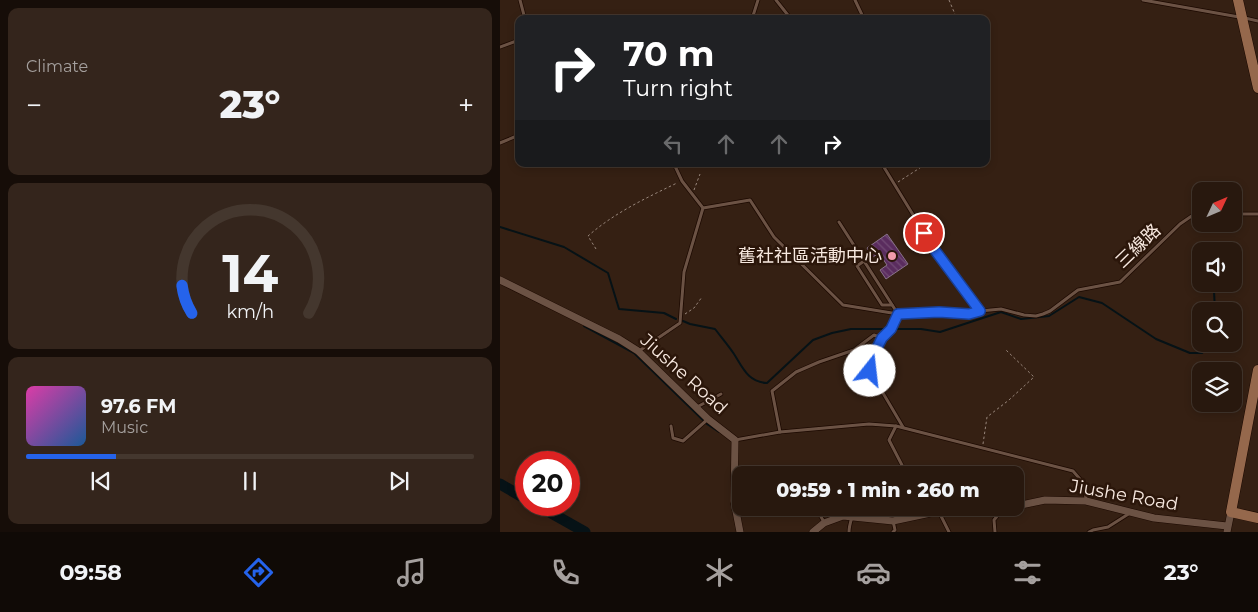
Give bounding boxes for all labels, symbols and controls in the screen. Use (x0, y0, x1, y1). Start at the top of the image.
text: 70 m (623, 32, 714, 75)
icon: right (540, 35, 605, 100)
text: Climate (26, 57, 88, 76)
text: Turn right (623, 75, 733, 102)
text: 23° (220, 81, 280, 128)
text: − (26, 88, 42, 122)
text: + (458, 88, 474, 122)
icon: left (659, 130, 687, 158)
icon: ahead (712, 130, 740, 158)
icon: ahead (765, 130, 793, 158)
icon: right (818, 130, 846, 158)
north arrow (1192, 182, 1242, 232)
map controls (1192, 182, 1242, 412)
pin (903, 212, 945, 254)
icon: arrive (910, 219, 938, 247)
street label: 三線路 (1111, 219, 1165, 273)
text: 14 (222, 242, 278, 305)
button: sound (1192, 242, 1242, 292)
place label: 舊社社區活動中心 (738, 245, 882, 267)
marker: 舊社社區活動中心 (886, 250, 898, 262)
text: km/h (226, 301, 274, 322)
button: search (1192, 302, 1242, 352)
street label: Jiushe Road (635, 329, 732, 419)
position arrow (843, 344, 895, 396)
button: layers (1192, 362, 1242, 412)
text: 97.6 FM (101, 395, 176, 418)
text: Music (101, 418, 148, 437)
speed limit sign: 20 (515, 451, 580, 516)
icon: previous (87, 467, 115, 495)
icon: pause (236, 467, 264, 495)
icon: next (385, 467, 413, 495)
street label: Jiushe Road (1067, 474, 1180, 515)
text: 09:59 · 1 min · 260 m (776, 479, 980, 502)
icon: directions (241, 555, 276, 590)
icon: music (394, 555, 429, 590)
icon: phone (548, 555, 583, 590)
icon: climate (702, 555, 737, 590)
icon: car (856, 555, 891, 590)
icon: filters (1010, 555, 1045, 590)
text: 09:58 (59, 559, 122, 586)
text: 23° (1164, 559, 1199, 586)

